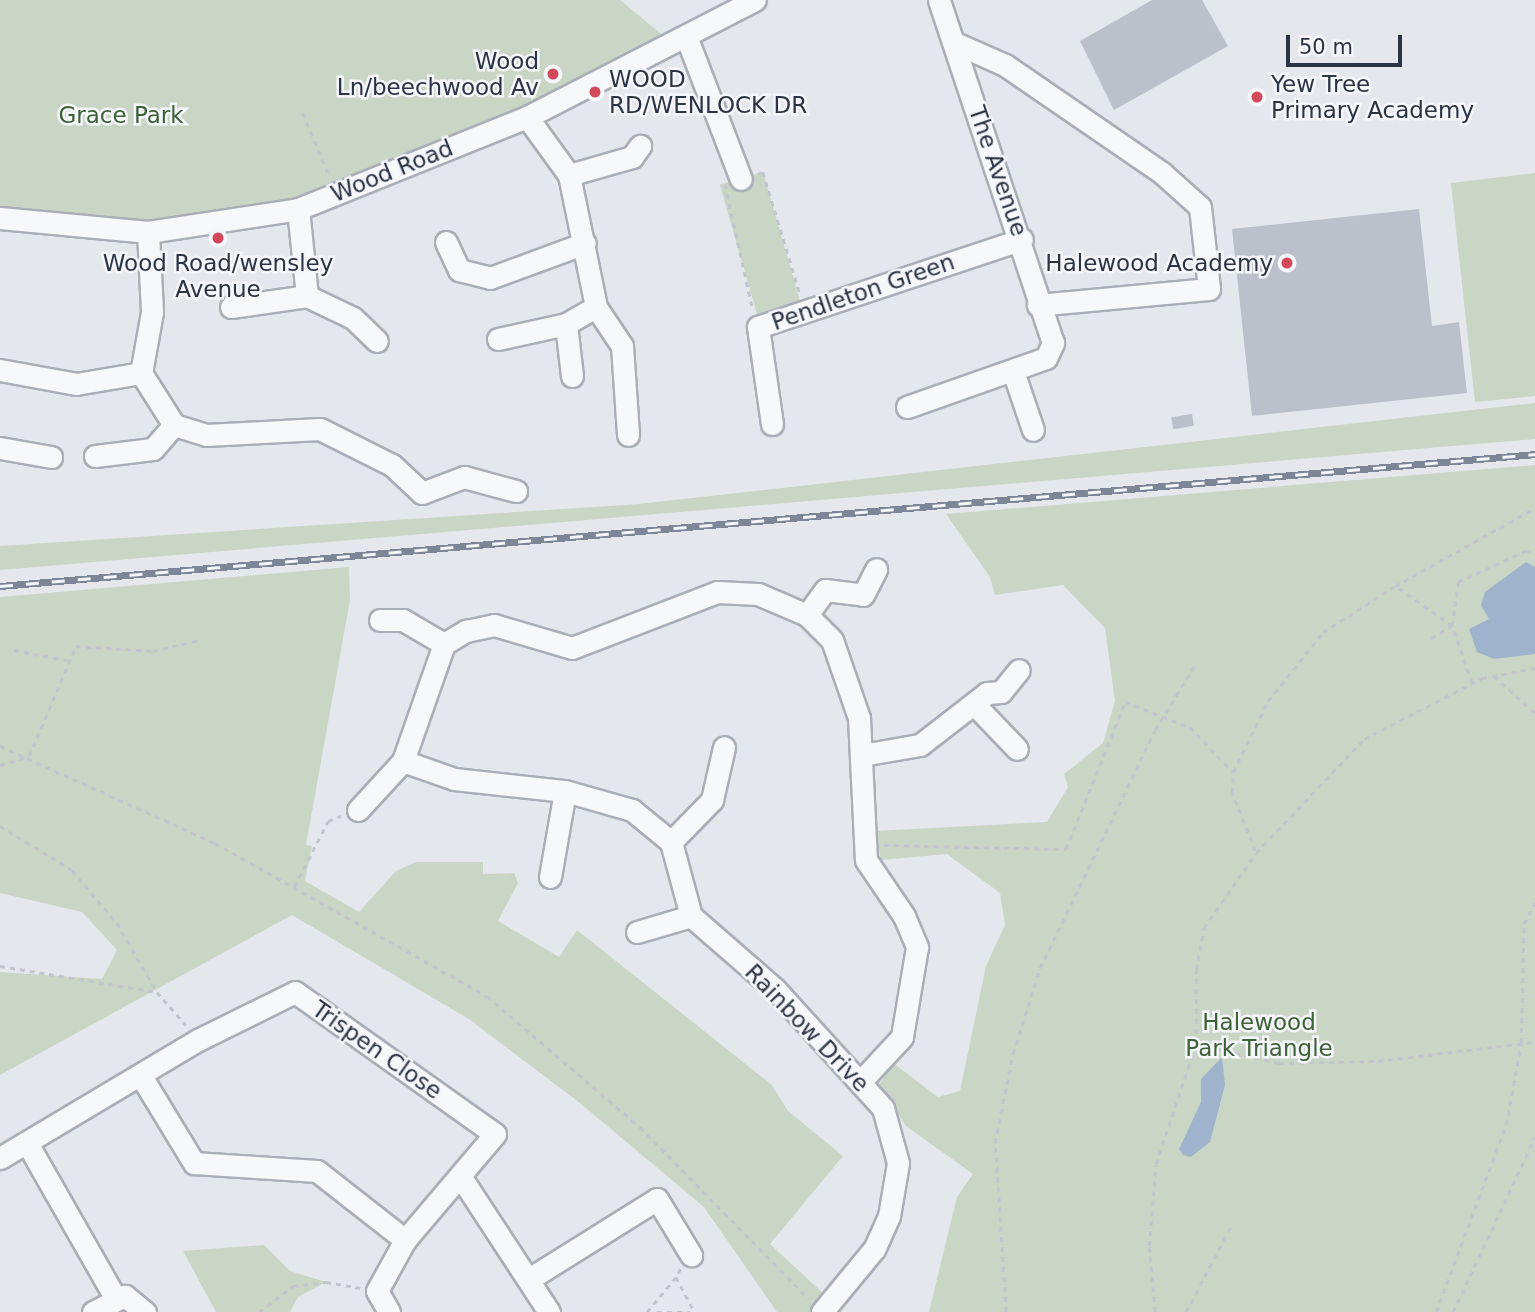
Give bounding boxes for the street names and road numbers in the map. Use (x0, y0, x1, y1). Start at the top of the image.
street label: The Avenue (963, 102, 1033, 240)
street label: Wood Road (327, 134, 457, 208)
street label: Pendleton Green (768, 248, 958, 336)
street label: Rainbow Drive (739, 958, 875, 1098)
street label: Trispen Close (307, 995, 447, 1105)

